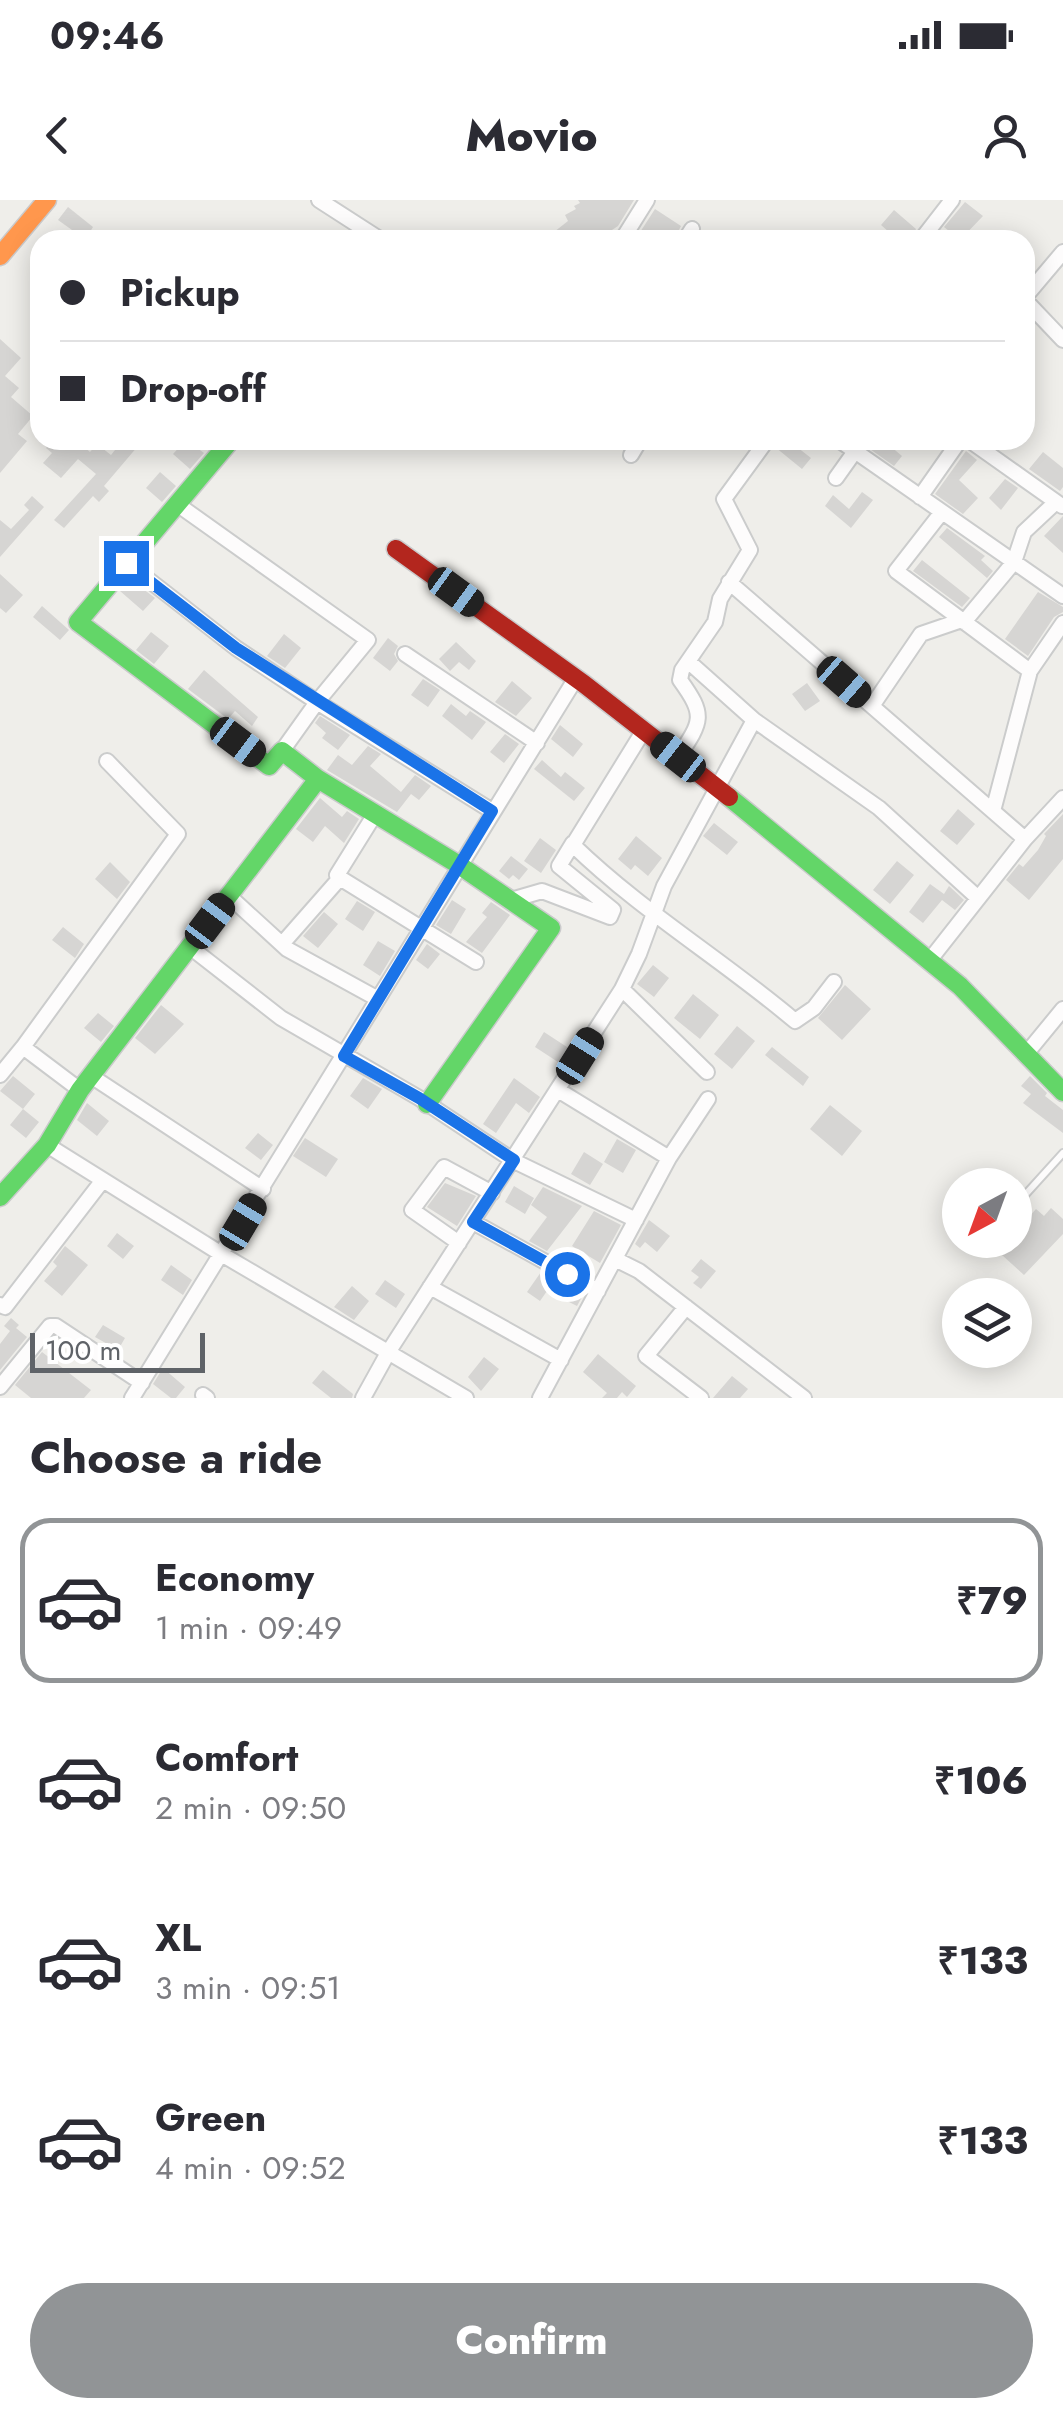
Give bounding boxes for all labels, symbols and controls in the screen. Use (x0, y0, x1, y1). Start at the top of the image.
text: 09:46 (50, 8, 165, 63)
text: Movio (465, 103, 598, 168)
icon: back (30, 108, 85, 163)
icon: person (978, 108, 1033, 163)
text: Pickup (120, 265, 240, 320)
text: Drop-off (120, 361, 266, 416)
route end (104, 541, 149, 586)
car (423, 562, 489, 622)
car (812, 651, 876, 713)
car (205, 712, 271, 772)
car (645, 727, 711, 787)
car (180, 888, 240, 954)
car (551, 1023, 609, 1089)
north arrow (942, 1168, 1032, 1258)
map controls (942, 1168, 1032, 1368)
car (215, 1189, 271, 1255)
route start (545, 1252, 590, 1297)
button: layers (942, 1278, 1032, 1368)
scale bar (30, 1328, 205, 1372)
text: 100 m (45, 1330, 121, 1371)
text: Choose a ride (30, 1425, 322, 1490)
text: Economy (155, 1550, 314, 1605)
icon: car (35, 1556, 125, 1646)
text: ₹79 (956, 1573, 1028, 1628)
text: 1 min · 09:49 (155, 1605, 342, 1651)
text: Comfort (155, 1730, 298, 1785)
icon: car (35, 1736, 125, 1826)
text: ₹106 (934, 1753, 1028, 1808)
text: 2 min · 09:50 (155, 1785, 346, 1831)
text: XL (155, 1910, 201, 1965)
icon: car (35, 1916, 125, 2006)
text: ₹133 (937, 1933, 1028, 1988)
text: 3 min · 09:51 (155, 1965, 341, 2011)
text: Green (155, 2090, 266, 2145)
icon: car (35, 2096, 125, 2186)
text: ₹133 (937, 2113, 1028, 2168)
text: 4 min · 09:52 (155, 2145, 346, 2191)
button: Confirm (30, 2283, 1033, 2398)

